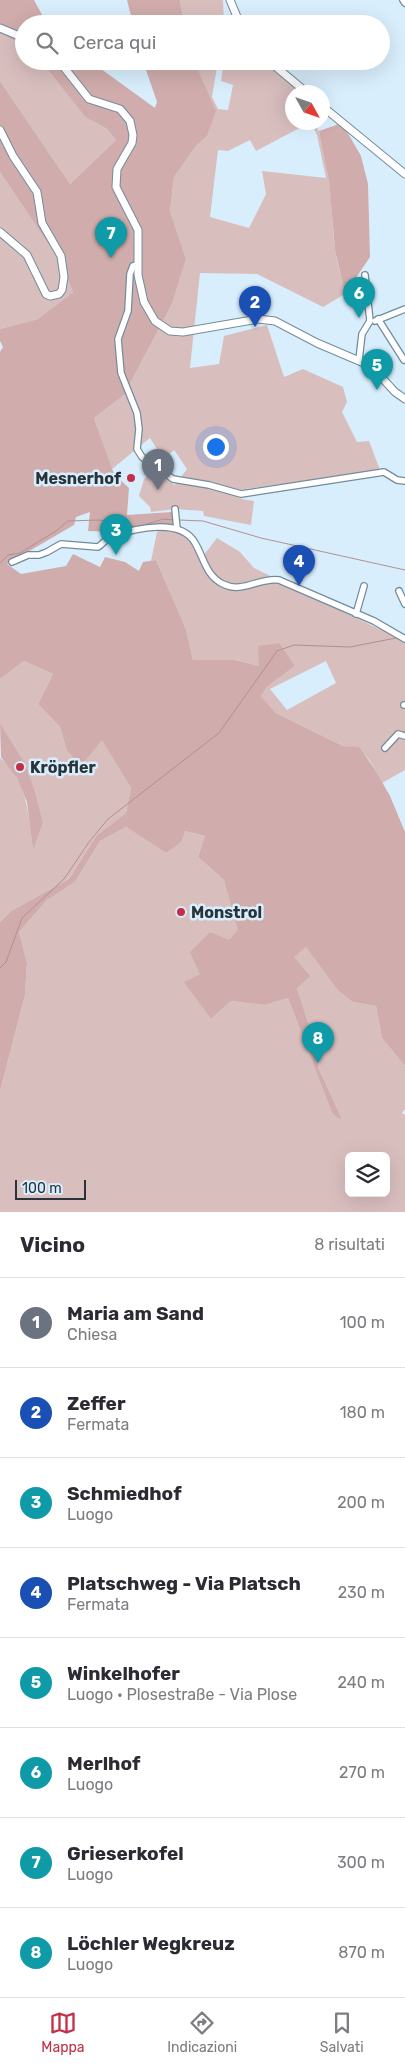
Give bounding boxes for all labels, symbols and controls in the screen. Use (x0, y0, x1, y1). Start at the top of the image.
search box (15, 15, 390, 70)
icon: search (33, 29, 61, 57)
text: Cerca qui (73, 31, 156, 54)
north arrow (285, 85, 330, 130)
pin: 7 (95, 217, 127, 258)
pin: 6 (343, 277, 375, 318)
pin: 2 (239, 286, 271, 327)
pin: 5 (361, 349, 393, 390)
your location (203, 434, 229, 460)
pin: 1 (142, 449, 174, 490)
place label: Mesnerhof (35, 469, 122, 488)
marker: Mesnerhof (125, 472, 137, 484)
pin: 3 (100, 514, 132, 555)
pin: 4 (283, 545, 315, 586)
place label: Kröpfler (30, 758, 96, 777)
marker: Kröpfler (14, 761, 26, 773)
place label: Monstrol (191, 903, 262, 922)
marker: Monstrol (175, 906, 187, 918)
pin: 8 (302, 1022, 334, 1063)
map controls (345, 1152, 390, 1197)
button: layers (345, 1152, 390, 1197)
scale bar (15, 1177, 86, 1200)
text: 100 m (22, 1180, 62, 1197)
text: Vicino (20, 1232, 85, 1257)
text: 8 risultati (314, 1235, 385, 1254)
text: Maria am Sand (67, 1302, 204, 1325)
text: 1 (32, 1313, 40, 1332)
text: 100 m (340, 1313, 385, 1332)
text: Chiesa (67, 1325, 117, 1344)
text: Zeffer (67, 1392, 126, 1415)
text: 2 (31, 1403, 41, 1422)
text: 180 m (340, 1403, 385, 1422)
text: Fermata (67, 1415, 129, 1434)
text: Schmiedhof (67, 1482, 182, 1505)
text: 3 (31, 1493, 41, 1512)
text: 200 m (337, 1493, 385, 1512)
text: Luogo (67, 1505, 113, 1524)
text: Platschweg - Via Platsch (67, 1572, 301, 1595)
text: 4 (31, 1583, 41, 1602)
text: 230 m (338, 1583, 385, 1602)
text: Fermata (67, 1595, 129, 1614)
text: Winkelhofer (67, 1662, 180, 1685)
text: 5 (31, 1673, 41, 1692)
text: 240 m (338, 1673, 385, 1692)
text: Luogo · Plosestraße - Via Plose (67, 1685, 297, 1704)
text: Merlhof (67, 1752, 140, 1775)
text: 6 (31, 1763, 41, 1782)
text: 270 m (339, 1763, 385, 1782)
text: Luogo (67, 1775, 113, 1794)
text: Grieserkofel (67, 1842, 184, 1865)
text: 7 (31, 1853, 41, 1872)
text: 300 m (337, 1853, 385, 1872)
text: Luogo (67, 1865, 113, 1884)
text: Löchler Wegkreuz (67, 1932, 235, 1955)
text: 8 (31, 1943, 41, 1962)
text: 870 m (338, 1943, 385, 1962)
text: Luogo (67, 1955, 113, 1974)
tab: Mappa (41, 2009, 85, 2056)
tab: Indicazioni (167, 2009, 237, 2056)
tab: Salvati (320, 2009, 364, 2056)

